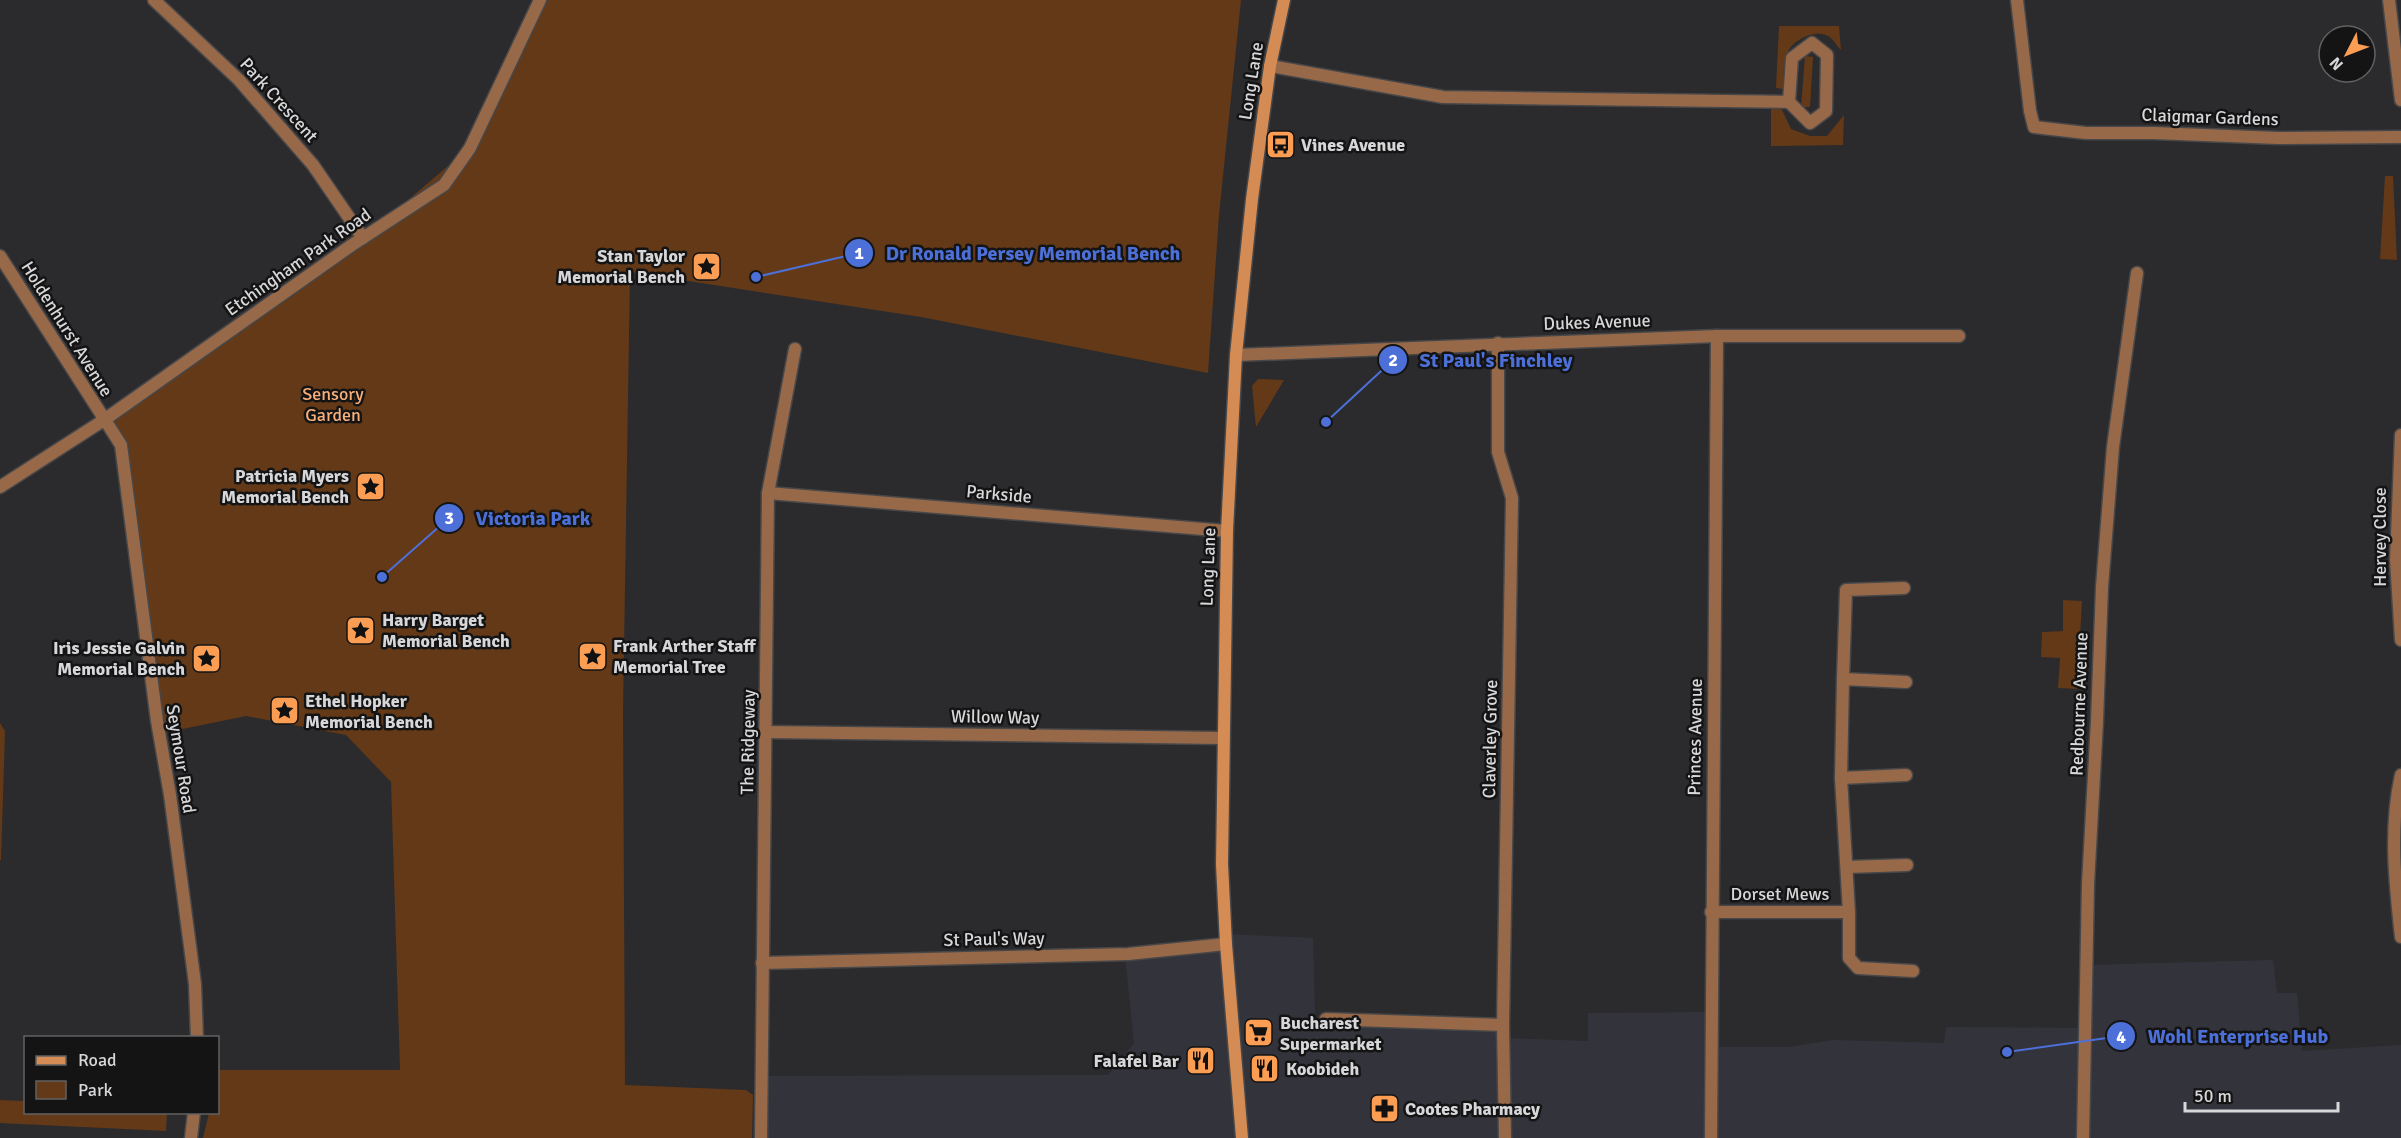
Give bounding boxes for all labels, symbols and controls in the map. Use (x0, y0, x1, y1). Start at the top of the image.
north arrow (2317, 24, 2377, 84)
street label: Long Lane (1234, 40, 1268, 122)
street label: Park Crescent (235, 53, 323, 147)
text: N (2325, 53, 2348, 74)
street label: Claigmar Gardens (2141, 104, 2279, 130)
bus stop icon: Vines Avenue (1264, 129, 1296, 161)
place label: Vines Avenue (1301, 134, 1405, 156)
street label: Etchingham Park Road (221, 203, 375, 321)
callout: Dr Ronald Persey Memorial Bench (844, 234, 1192, 272)
text: Dr Ronald Persey Memorial Bench (886, 241, 1181, 266)
text: 1 (854, 242, 864, 264)
place label: Stan Taylor Memorial Bench (557, 245, 686, 288)
place icon: Stan Taylor Memorial Bench (690, 250, 722, 282)
street label: Holdenhurst Avenue (16, 257, 118, 401)
street label: Dukes Avenue (1543, 309, 1651, 335)
callout: St Paul's Finchley (1378, 341, 1585, 379)
text: St Paul's Finchley (1420, 348, 1573, 373)
text: 2 (1388, 349, 1398, 371)
park label: Sensory Garden (302, 383, 364, 426)
place label: Patricia Myers Memorial Bench (221, 465, 349, 508)
place icon: Patricia Myers Memorial Bench (354, 470, 386, 502)
street label: Parkside (965, 480, 1033, 508)
street label: Hervey Close (2369, 487, 2391, 587)
callout: Victoria Park (434, 499, 602, 537)
text: Victoria Park (476, 506, 591, 531)
text: 3 (444, 507, 454, 529)
street label: Long Lane (1196, 527, 1220, 607)
place label: Harry Barget Memorial Bench (382, 609, 510, 652)
place icon: Harry Barget Memorial Bench (345, 614, 377, 646)
street label: Redbourne Avenue (2066, 632, 2092, 776)
place label: Frank Arther Staff Memorial Tree (613, 635, 756, 678)
place label: Iris Jessie Galvin Memorial Bench (53, 637, 185, 680)
place icon: Frank Arther Staff Memorial Tree (576, 640, 608, 672)
place icon: Iris Jessie Galvin Memorial Bench (190, 642, 222, 674)
street label: Princes Avenue (1683, 678, 1707, 796)
street label: Claverley Grove (1478, 679, 1502, 799)
street label: The Ridgeway (736, 689, 760, 795)
place label: Ethel Hopker Memorial Bench (305, 690, 433, 733)
place icon: Ethel Hopker Memorial Bench (268, 695, 300, 727)
street label: Seymour Road (162, 703, 200, 815)
street label: Willow Way (951, 705, 1040, 729)
street label: Dorset Mews (1731, 883, 1830, 905)
street label: St Paul's Way (943, 927, 1045, 951)
place label: Bucharest Supermarket (1280, 1012, 1382, 1055)
supermarket icon: Bucharest Supermarket (1243, 1017, 1275, 1049)
callout: Wohl Enterprise Hub (2106, 1017, 2341, 1055)
text: Wohl Enterprise Hub (2148, 1024, 2329, 1049)
text: 4 (2116, 1026, 2126, 1048)
legend (24, 1036, 219, 1114)
restaurant icon: Falafel Bar (1184, 1045, 1216, 1077)
text: Road (78, 1049, 117, 1071)
place label: Falafel Bar (1094, 1050, 1180, 1072)
restaurant icon: Koobideh (1249, 1053, 1281, 1085)
place label: Koobideh (1286, 1058, 1359, 1080)
scale bar (2185, 1075, 2338, 1113)
text: Park (78, 1079, 113, 1101)
text: 50 m (2194, 1085, 2232, 1107)
pharmacy icon: Cootes Pharmacy (1368, 1093, 1400, 1125)
place label: Cootes Pharmacy (1405, 1098, 1540, 1120)

